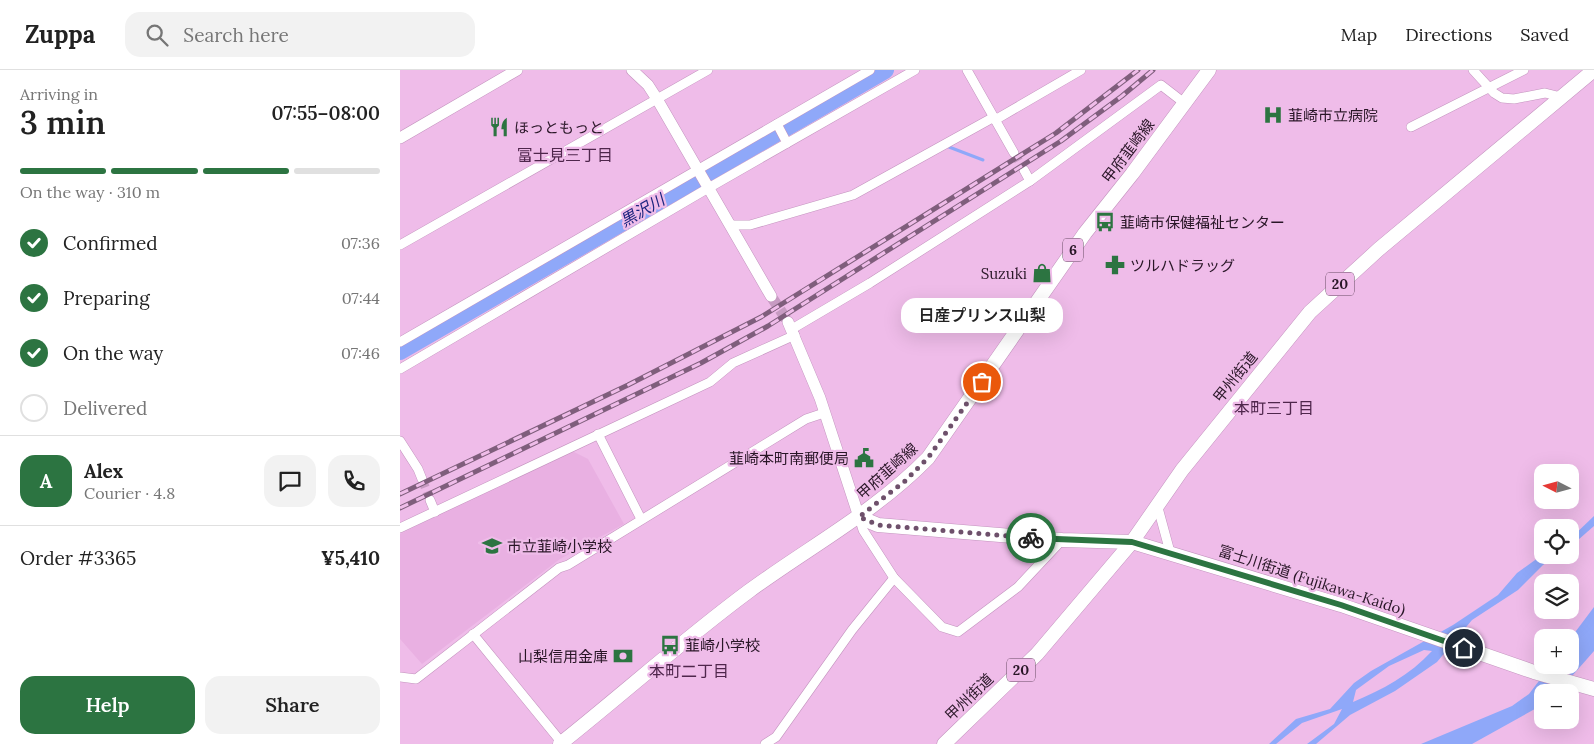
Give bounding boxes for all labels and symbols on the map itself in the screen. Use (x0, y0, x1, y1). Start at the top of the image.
hospital icon: 韮崎市立病院 (1262, 104, 1284, 126)
place label: 韮崎市立病院 (1288, 106, 1378, 125)
street label: 甲府韮崎線 (1098, 115, 1158, 187)
restaurant icon: ほっともっと (488, 116, 510, 138)
place label: ほっともっと (514, 118, 604, 137)
district label: 富士見三丁目 (517, 145, 613, 165)
water label: 黒沢川 (616, 188, 670, 231)
bus stop icon: 韮崎市保健福祉センター (1094, 211, 1116, 233)
place label: 韮崎市保健福祉センター (1120, 213, 1285, 232)
road number: 6 (1063, 238, 1083, 262)
pharmacy icon: ツルハドラッグ (1104, 254, 1126, 276)
place label: ツルハドラッグ (1130, 256, 1235, 275)
shop icon: Suzuki (1031, 262, 1053, 284)
place label: Suzuki (981, 264, 1027, 283)
road number: 20 (1326, 272, 1354, 295)
callout: 日産プリンス山梨 (901, 297, 1063, 332)
street label: 甲州街道 (1209, 348, 1261, 406)
pin (961, 361, 1003, 403)
district label: 本町三丁目 (1234, 398, 1314, 418)
street label: 甲府韮崎線 (853, 439, 921, 503)
public building icon: 韮崎本町南郵便局 (853, 447, 875, 469)
place label: 韮崎本町南郵便局 (729, 449, 849, 468)
north arrow (1534, 464, 1579, 509)
courier (1006, 513, 1056, 563)
school or university icon: 市立韮崎小学校 (481, 535, 503, 557)
place label: 市立韮崎小学校 (507, 537, 612, 556)
street label: 富士川街道 (Fujikawa-Kaido) (1216, 541, 1408, 620)
pin (1443, 627, 1485, 669)
bus stop icon: 韮崎小学校 (659, 634, 681, 656)
place label: 韮崎小学校 (685, 636, 760, 655)
bank icon: 山梨信用金庫 (612, 645, 634, 667)
place label: 山梨信用金庫 (518, 647, 608, 666)
road number: 20 (1007, 658, 1035, 682)
district label: 本町二丁目 (649, 661, 729, 681)
street label: 甲州街道 (941, 669, 997, 725)

